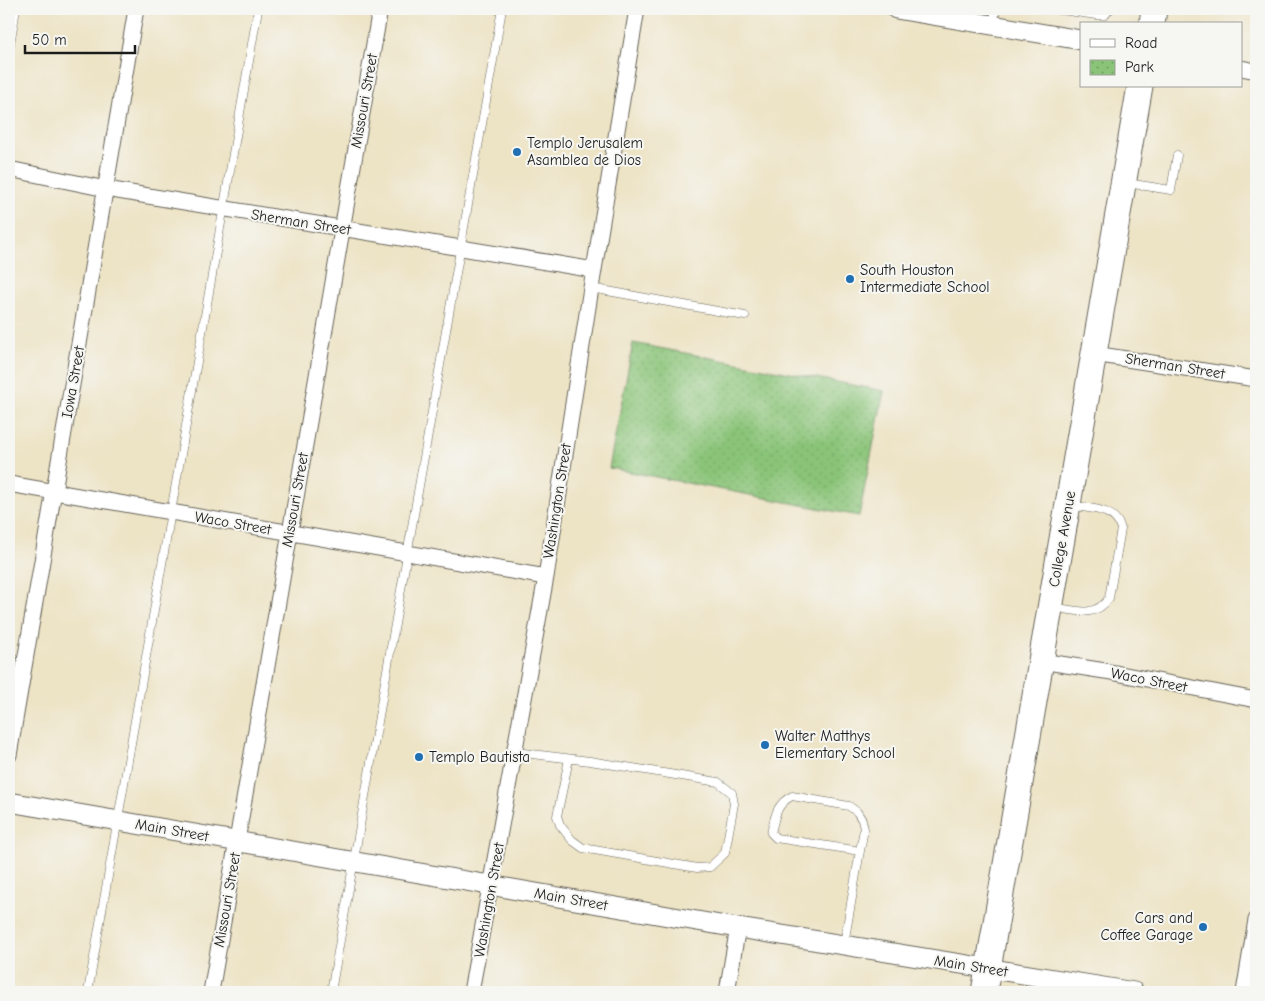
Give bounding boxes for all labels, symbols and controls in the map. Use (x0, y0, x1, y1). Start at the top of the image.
scale bar (25, 22, 135, 54)
legend (1080, 22, 1242, 88)
text: 50 m (32, 31, 67, 49)
text: Road (1125, 34, 1157, 52)
street label: Missouri Street (347, 52, 381, 150)
text: Park (1125, 58, 1154, 76)
place label: Templo Jerusalem Asamblea de Dios (527, 134, 643, 169)
marker: Templo Jerusalem Asamblea de Dios (511, 146, 523, 158)
street label: Sherman Street (250, 205, 353, 239)
place label: South Houston Intermediate School (860, 261, 990, 296)
marker: South Houston Intermediate School (844, 273, 856, 285)
street label: Iowa Street (58, 344, 88, 419)
street label: Sherman Street (1124, 349, 1227, 383)
street label: Washington Street (539, 441, 575, 560)
street label: Missouri Street (278, 451, 312, 549)
street label: College Avenue (1045, 489, 1079, 589)
street label: Waco Street (193, 507, 273, 539)
street label: Waco Street (1109, 664, 1189, 696)
place label: Walter Matthys Elementary School (775, 727, 895, 762)
marker: Walter Matthys Elementary School (759, 739, 771, 751)
place label: Templo Bautista (429, 748, 530, 766)
marker: Templo Bautista (413, 751, 425, 763)
street label: Main Street (134, 815, 211, 845)
street label: Washington Street (470, 840, 508, 959)
street label: Missouri Street (210, 851, 244, 949)
street label: Main Street (533, 884, 610, 914)
place label: Cars and Coffee Garage (1100, 909, 1193, 944)
marker: Cars and Coffee Garage (1197, 921, 1209, 933)
street label: Main Street (933, 951, 1010, 981)

